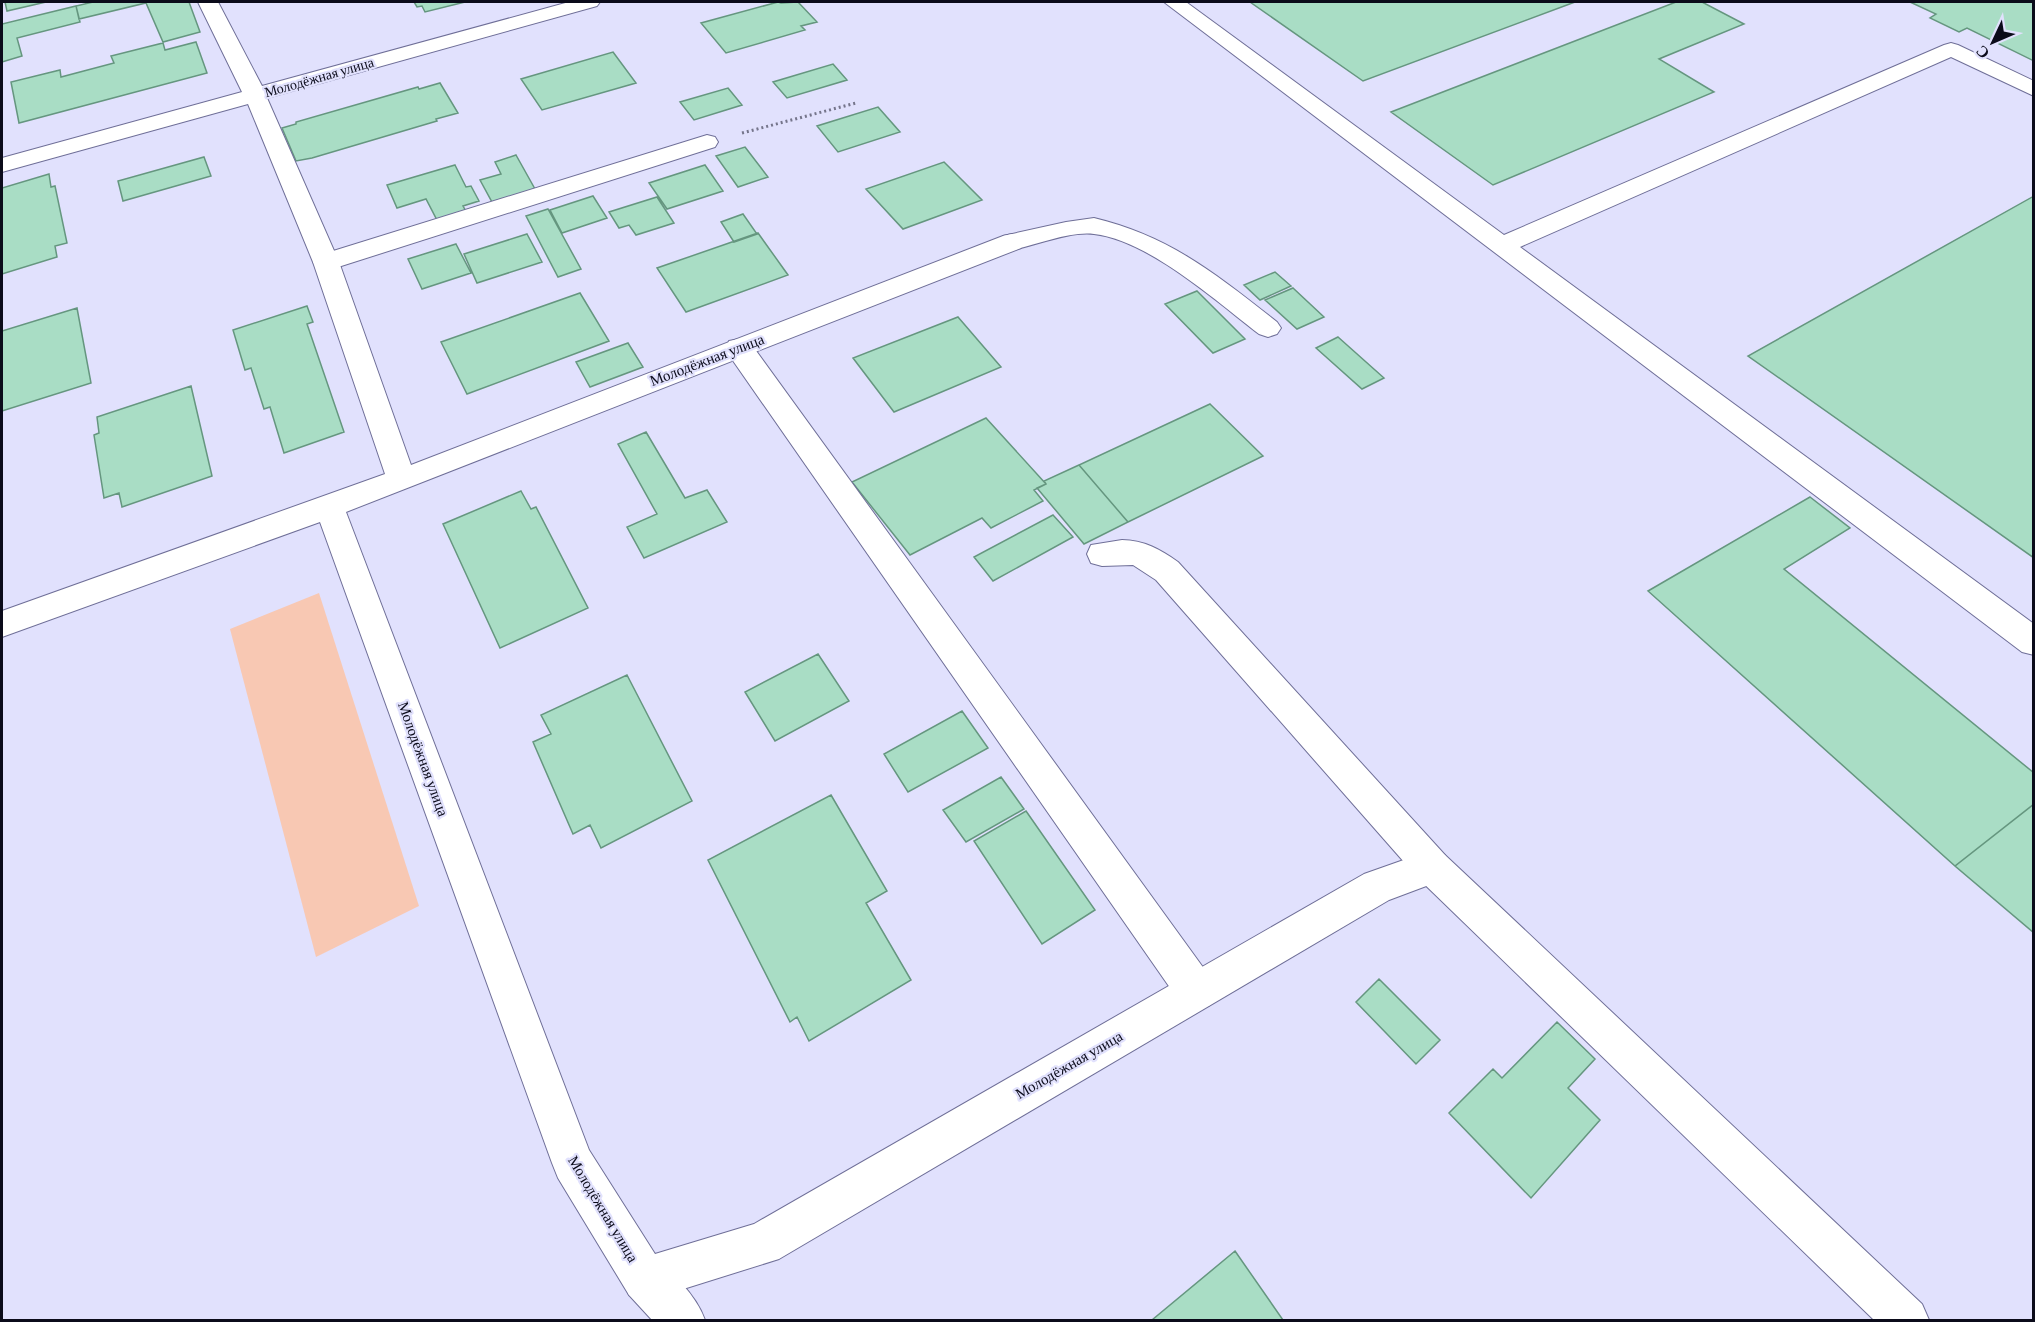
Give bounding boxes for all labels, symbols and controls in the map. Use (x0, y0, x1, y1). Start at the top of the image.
north arrow (1963, 12, 2023, 72)
text: С (1972, 42, 1993, 62)
street label: Молодёжная улица (263, 54, 376, 100)
street label: Молодёжная улица (648, 331, 767, 389)
street label: Молодёжная улица (395, 699, 451, 819)
street label: Молодёжная улица (1013, 1028, 1126, 1102)
street label: Молодёжная улица (565, 1153, 641, 1265)

